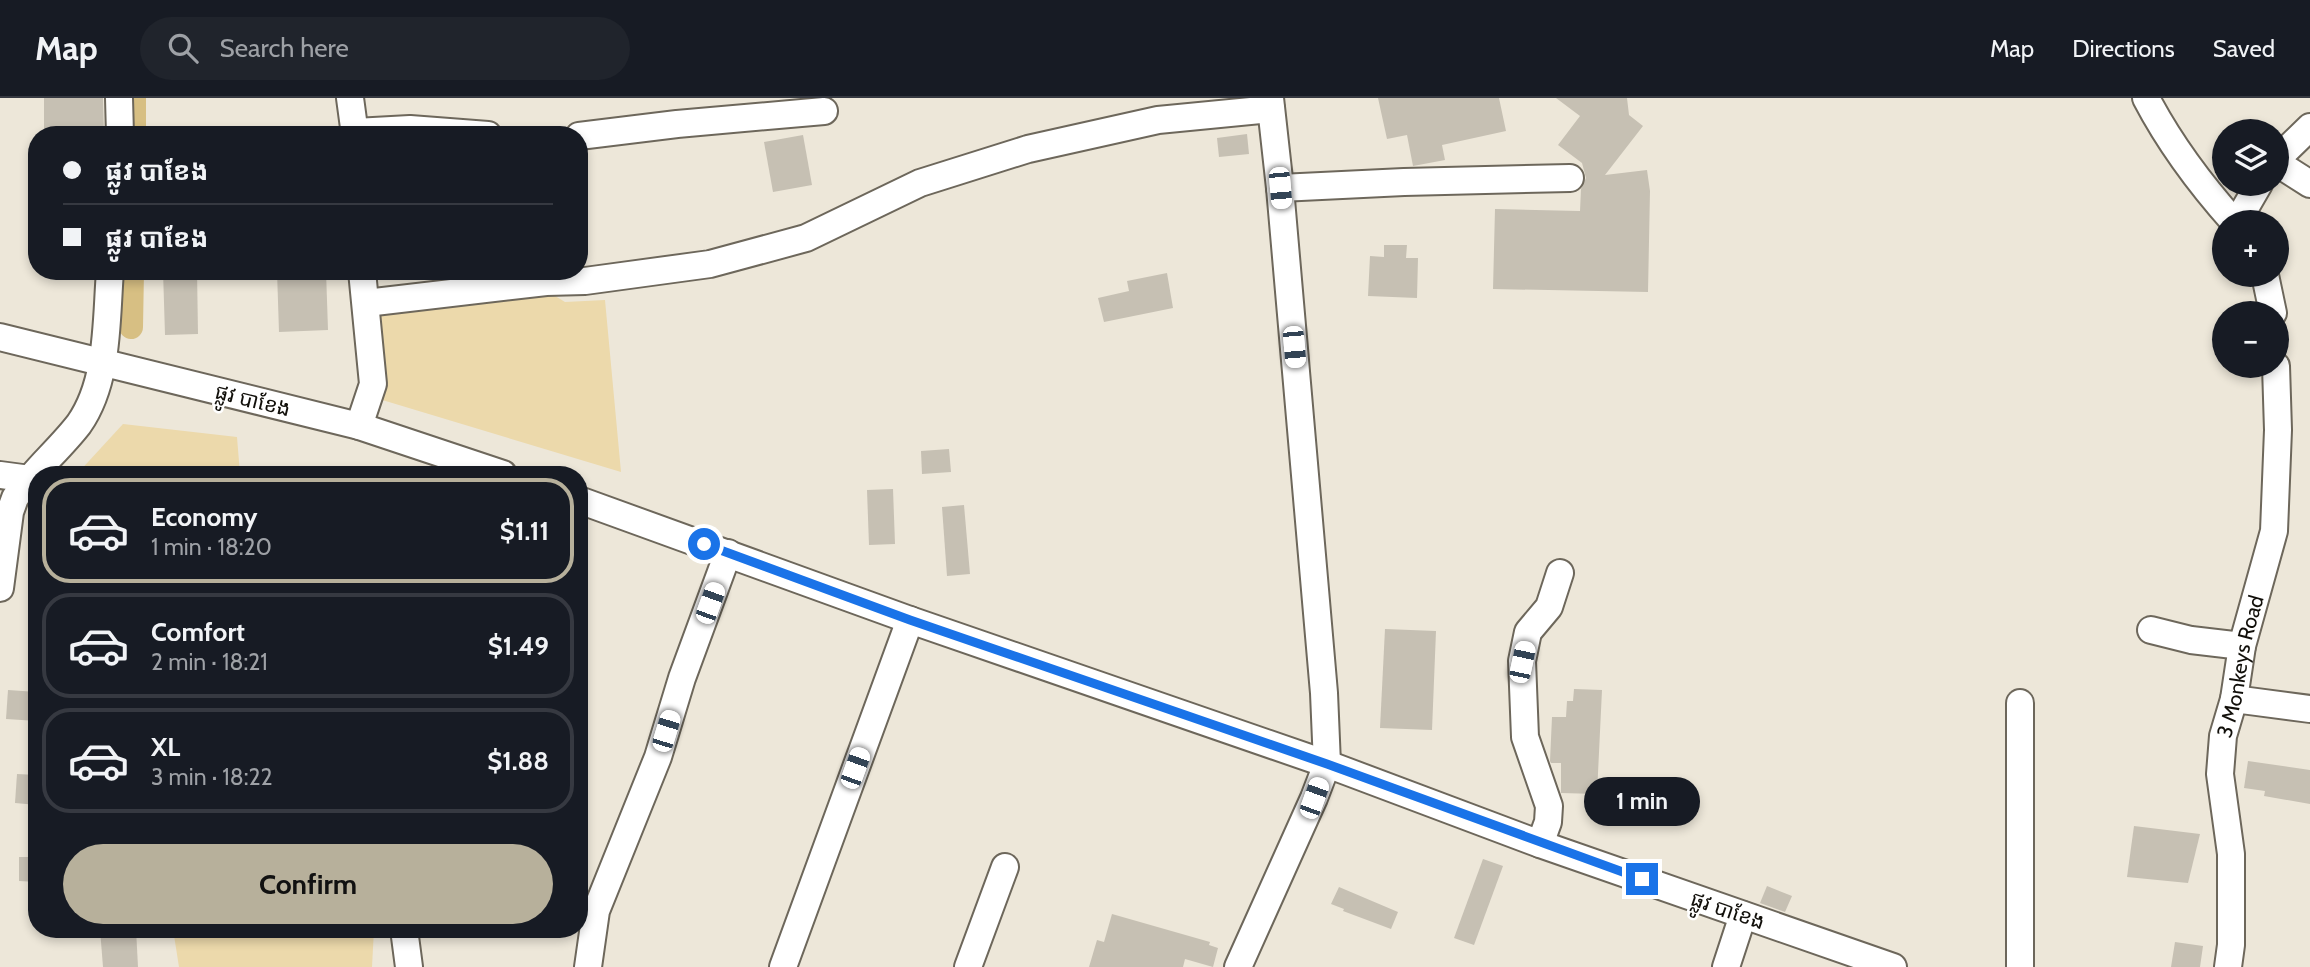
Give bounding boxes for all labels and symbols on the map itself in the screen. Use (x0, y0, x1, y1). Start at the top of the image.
car (1268, 166, 1293, 210)
car (1282, 325, 1307, 369)
street label: ផ្លូវ បាខែង (211, 379, 293, 428)
route start (688, 528, 720, 560)
car (693, 580, 728, 626)
street label: 3 Monkeys Road (2211, 592, 2268, 740)
car (1508, 639, 1537, 685)
car (650, 708, 683, 754)
car (838, 745, 873, 791)
car (1297, 775, 1332, 821)
callout: 1 min (1584, 778, 1700, 826)
route end (1626, 863, 1658, 895)
street label: ផ្លូវ បាខែង (1685, 886, 1768, 941)

